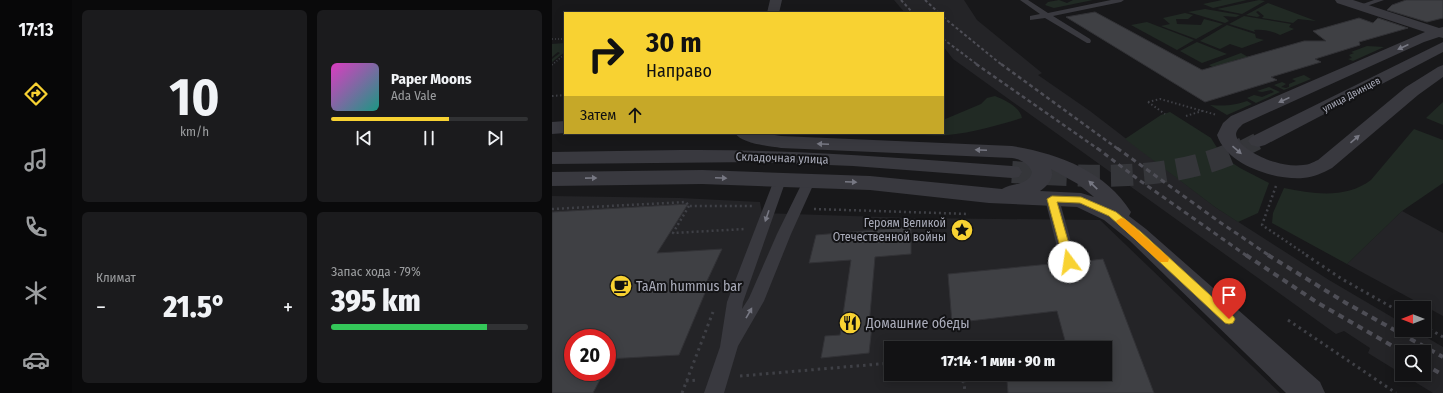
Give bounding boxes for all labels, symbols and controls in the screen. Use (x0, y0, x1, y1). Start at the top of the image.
text: 17:13 (19, 19, 53, 41)
text: 30 m (646, 26, 702, 59)
icon: right (580, 28, 632, 80)
one-way arrow (1397, 44, 1408, 50)
text: Направо (646, 60, 712, 82)
text: 10 (169, 66, 220, 129)
text: Paper Moons (391, 70, 472, 88)
street label: улица Двинцев (1320, 75, 1382, 115)
icon: directions (22, 80, 50, 108)
text: Ada Vale (391, 88, 436, 103)
one-way arrow (1277, 97, 1289, 103)
icon: ahead (624, 104, 646, 126)
text: Затем (580, 106, 616, 124)
text: km/h (180, 124, 209, 139)
icon: previous (353, 127, 375, 149)
icon: pause (418, 127, 440, 149)
icon: next (484, 127, 506, 149)
one-way arrow (1349, 134, 1360, 143)
one-way arrow (816, 141, 829, 147)
icon: music (22, 146, 50, 174)
one-way arrow (1232, 146, 1243, 155)
one-way arrow (975, 147, 987, 154)
street label: Складочная улица (735, 149, 829, 167)
one-way arrow (715, 174, 727, 181)
one-way arrow (585, 175, 598, 181)
one-way arrow (845, 179, 857, 186)
one-way arrow (1088, 180, 1098, 190)
one-way arrow (764, 211, 770, 223)
icon: phone (22, 213, 50, 241)
place label: Героям Великой Отечественной войны (833, 216, 946, 244)
place icon: Героям Великой Отечественной войны (949, 217, 975, 243)
position arrow (1048, 241, 1090, 283)
text: Запас хода · 79% (331, 264, 421, 279)
text: Климат (96, 270, 136, 285)
cafe icon: TaAm hummus bar (608, 273, 634, 299)
place label: TaAm hummus bar (636, 278, 742, 295)
pin (1212, 278, 1246, 319)
icon: climate (22, 279, 50, 307)
text: 395 km (331, 283, 421, 319)
icon: arrive (1218, 284, 1240, 306)
text: 21.5° (163, 289, 226, 325)
text: − (96, 294, 106, 321)
text: + (283, 294, 293, 321)
north arrow (1395, 301, 1431, 337)
map controls (1395, 301, 1431, 381)
one-way arrow (745, 307, 752, 319)
restaurant icon: Домашние обеды (837, 310, 863, 336)
place label: Домашние обеды (865, 315, 970, 332)
speed limit sign: 20 (564, 329, 616, 381)
button: search (1395, 345, 1431, 381)
icon: car (22, 346, 50, 374)
text: 17:14 · 1 мин · 90 m (941, 352, 1055, 370)

